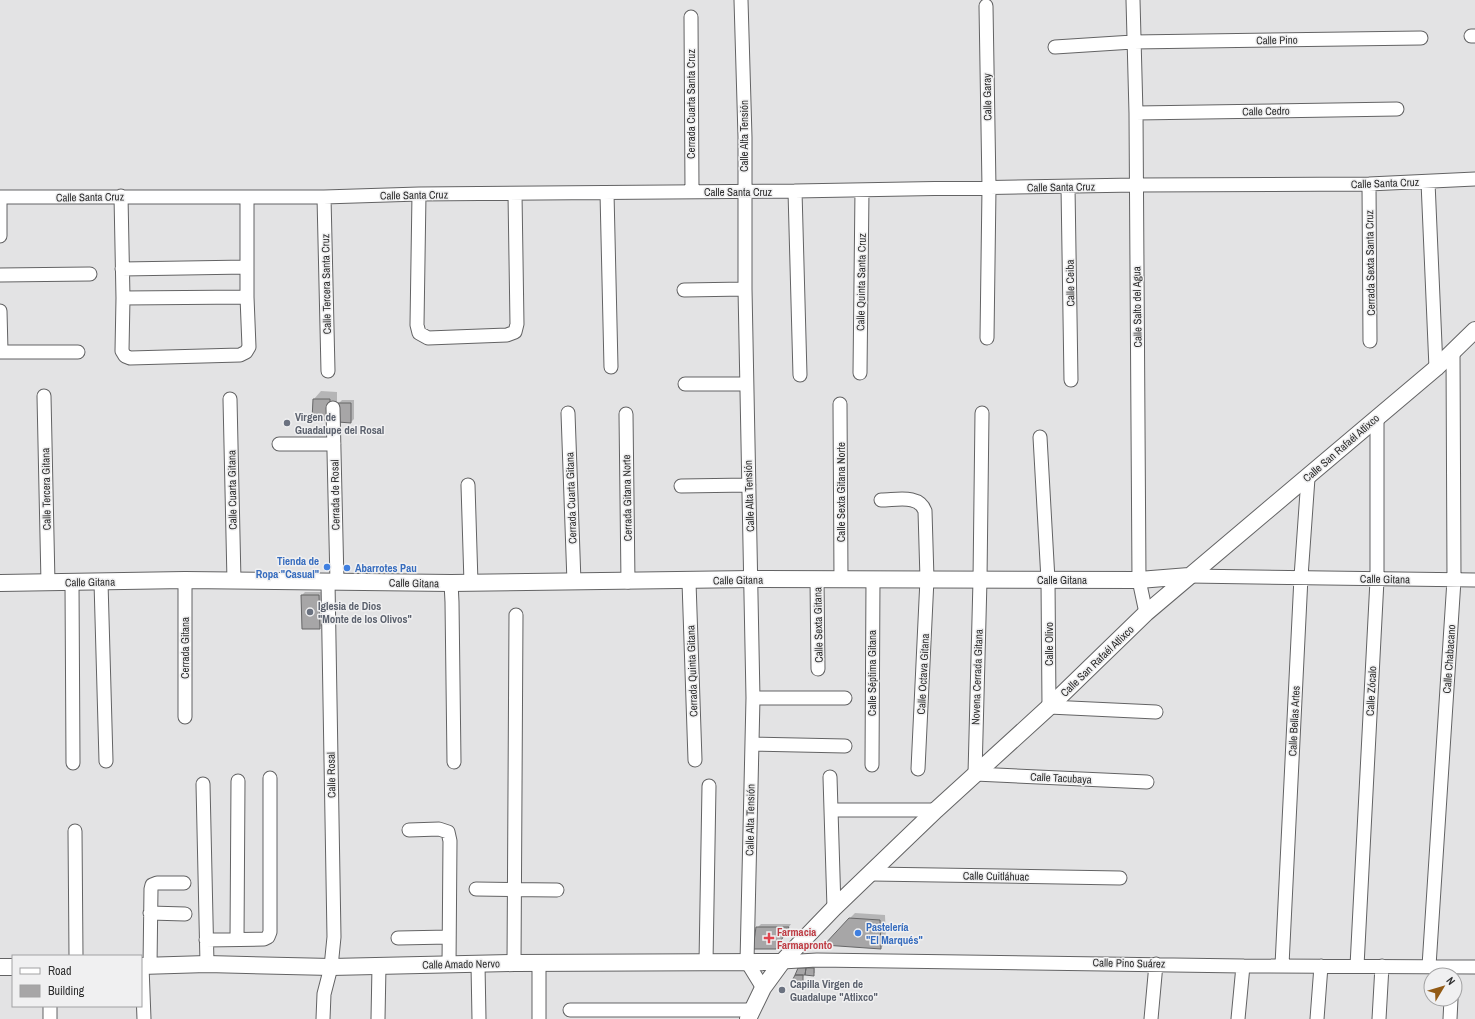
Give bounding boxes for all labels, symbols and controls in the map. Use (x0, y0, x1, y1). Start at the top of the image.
street label: Calle Pino (1256, 33, 1298, 47)
street label: Cerrada Cuarta Santa Cruz (684, 49, 698, 159)
street label: Calle Garay (980, 73, 994, 121)
street label: Calle Alta Tensión (737, 100, 751, 172)
street label: Calle Cedro (1242, 104, 1290, 118)
street label: Calle Santa Cruz (1351, 175, 1420, 191)
street label: Calle Santa Cruz (1027, 179, 1096, 195)
street label: Calle Santa Cruz (704, 185, 773, 199)
street label: Calle Santa Cruz (380, 187, 449, 203)
street label: Calle Santa Cruz (56, 189, 125, 205)
street label: Cerrada Sexta Santa Cruz (1362, 210, 1378, 316)
street label: Calle Tercera Santa Cruz (318, 233, 334, 334)
street label: Calle Quinta Santa Cruz (853, 233, 869, 331)
street label: Calle Ceiba (1063, 259, 1077, 307)
street label: Calle Salto del Agua (1129, 266, 1145, 348)
place label: Virgen de Guadalupe del Rosal (295, 410, 384, 437)
street label: Calle San Rafaél Atlixco (1300, 411, 1382, 485)
marker: Virgen de Guadalupe del Rosal (282, 418, 292, 428)
street label: Calle Sexta Gitana Norte (834, 442, 848, 542)
street label: Calle Tercera Gitana (38, 448, 54, 530)
street label: Calle Cuarta Gitana (224, 450, 240, 530)
street label: Cerrada Cuarta Gitana (562, 452, 580, 544)
street label: Cerrada Gitana Norte (619, 455, 635, 541)
street label: Cerrada de Rosal (327, 460, 343, 530)
street label: Calle Alta Tensión (741, 460, 757, 532)
place label: Tienda de Ropa "Casual" (256, 554, 319, 581)
place label: Abarrotes Pau (355, 561, 417, 575)
marker: Tienda de Ropa "Casual" (322, 562, 332, 572)
marker: Abarrotes Pau (342, 563, 352, 573)
street label: Calle Gitana (1360, 572, 1410, 586)
street label: Calle Gitana (713, 573, 763, 587)
street label: Calle Gitana (1037, 573, 1087, 587)
street label: Calle Gitana (65, 575, 115, 589)
street label: Calle Gitana (389, 576, 439, 590)
street label: Calle Sexta Gitana (810, 587, 826, 663)
place label: Iglesia de Dios "Monte de los Olivos" (318, 599, 412, 626)
marker: Iglesia de Dios "Monte de los Olivos" (305, 607, 315, 617)
street label: Cerrada Gitana (178, 617, 192, 679)
street label: Calle Olivo (1042, 622, 1056, 666)
street label: Calle San Rafaél Atlixco (1057, 622, 1137, 700)
street label: Calle Chabacano (1440, 624, 1458, 694)
street label: Cerrada Quinta Gitana (683, 625, 701, 717)
street label: Novena Cerrada Gitana (968, 629, 986, 725)
street label: Calle Séptima Gitana (865, 630, 879, 716)
street label: Calle Octava Gitana (914, 633, 932, 715)
street label: Calle Zócalo (1363, 666, 1379, 716)
street label: Calle Bellas Artes (1285, 685, 1303, 757)
street label: Calle Rosal (324, 752, 338, 798)
street label: Calle Tacubaya (1030, 769, 1092, 787)
street label: Calle Alta Tensión (742, 784, 758, 856)
street label: Calle Cuitláhuac (963, 868, 1030, 884)
place label: Pastelería "El Marqués" (866, 920, 923, 947)
place label: Farmacia Farmapronto (777, 925, 833, 952)
marker: Pastelería "El Marqués" (853, 928, 863, 938)
marker: Farmacia Farmapronto (764, 933, 774, 943)
legend (12, 955, 142, 1007)
street label: Calle Pino Suárez (1093, 955, 1166, 971)
street label: Calle Amado Nervo (422, 956, 500, 972)
text: Road (48, 963, 72, 979)
north arrow (1423, 967, 1463, 1007)
text: N (1443, 974, 1458, 988)
place label: Capilla Virgen de Guadalupe "Atlixco" (790, 977, 878, 1004)
text: Building (48, 983, 85, 999)
marker: Capilla Virgen de Guadalupe "Atlixco" (777, 985, 787, 995)

